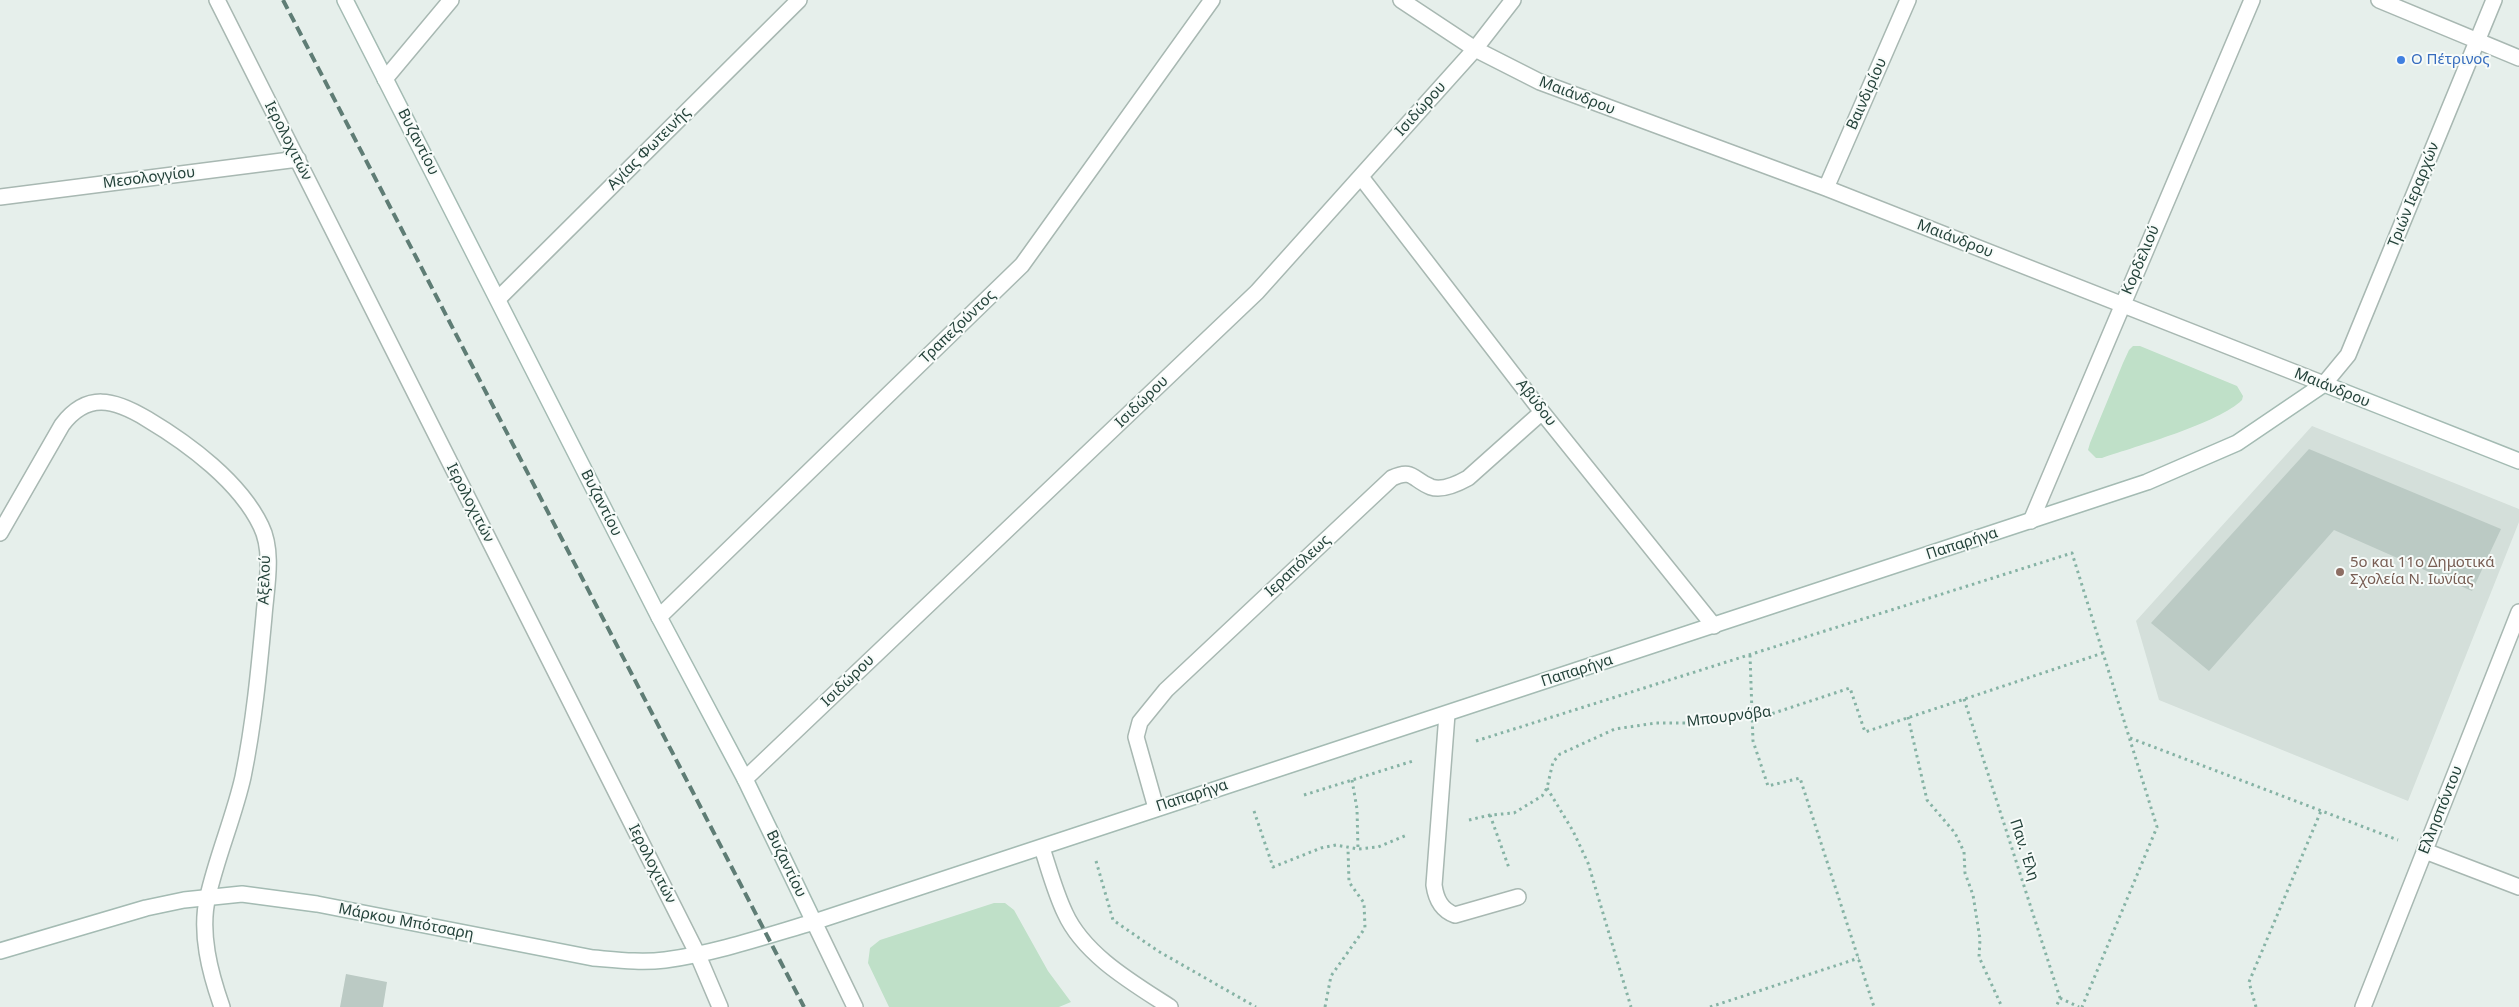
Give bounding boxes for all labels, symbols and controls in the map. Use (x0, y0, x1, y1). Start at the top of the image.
place label: Ο Πέτρινος (2411, 51, 2490, 69)
marker: Ο Πέτρινος (2395, 54, 2407, 66)
street label: Βαινδιρίου (1843, 55, 1891, 133)
street label: Μαιάνδρου (1536, 73, 1618, 119)
street label: Ισιδώρου (1392, 78, 1450, 140)
street label: Ιερολοχιτών (260, 98, 316, 184)
street label: Αγίας Φωτεινής (604, 104, 694, 194)
street label: Βυζαντίου (394, 106, 442, 178)
street label: Τριών Ιεραρχών (2385, 140, 2443, 250)
street label: Μεσολογγίου (102, 163, 196, 193)
street label: Μαιάνδρου (1914, 216, 1996, 262)
street label: Κορδελιού (2118, 223, 2164, 297)
street label: Τραπεζούντος (916, 286, 1000, 368)
street label: Μαιάνδρου (2291, 365, 2373, 411)
street label: Ισιδώρου (1112, 372, 1172, 432)
street label: Αβύδου (1512, 376, 1560, 430)
street label: Ιερολοχιτών (442, 460, 498, 546)
street label: Βυζαντίου (577, 467, 625, 539)
street label: Παπαρήγα (1924, 524, 2000, 564)
street label: Ιεραπόλεως (1262, 531, 1334, 601)
place label: 5ο και 11ο Δημοτικά Σχολεία Ν. Ιωνίας (2350, 554, 2494, 589)
street label: Αξελού (255, 555, 275, 605)
marker: 5ο και 11ο Δημοτικά Σχολεία Ν. Ιωνίας (2334, 566, 2346, 578)
street label: Ισιδώρου (818, 651, 878, 711)
street label: Παπαρήγα (1539, 651, 1615, 691)
street label: Μπουρνόβα (1686, 703, 1772, 731)
street label: Ελλησπόντου (2415, 763, 2467, 857)
street label: Παπαρήγα (1154, 776, 1230, 816)
street label: Παν. 'Ελη (2006, 817, 2042, 883)
street label: Ιερολοχιτών (624, 821, 680, 907)
street label: Βυζαντίου (762, 828, 810, 900)
street label: Μάρκου Μπότσαρη (337, 900, 475, 944)

